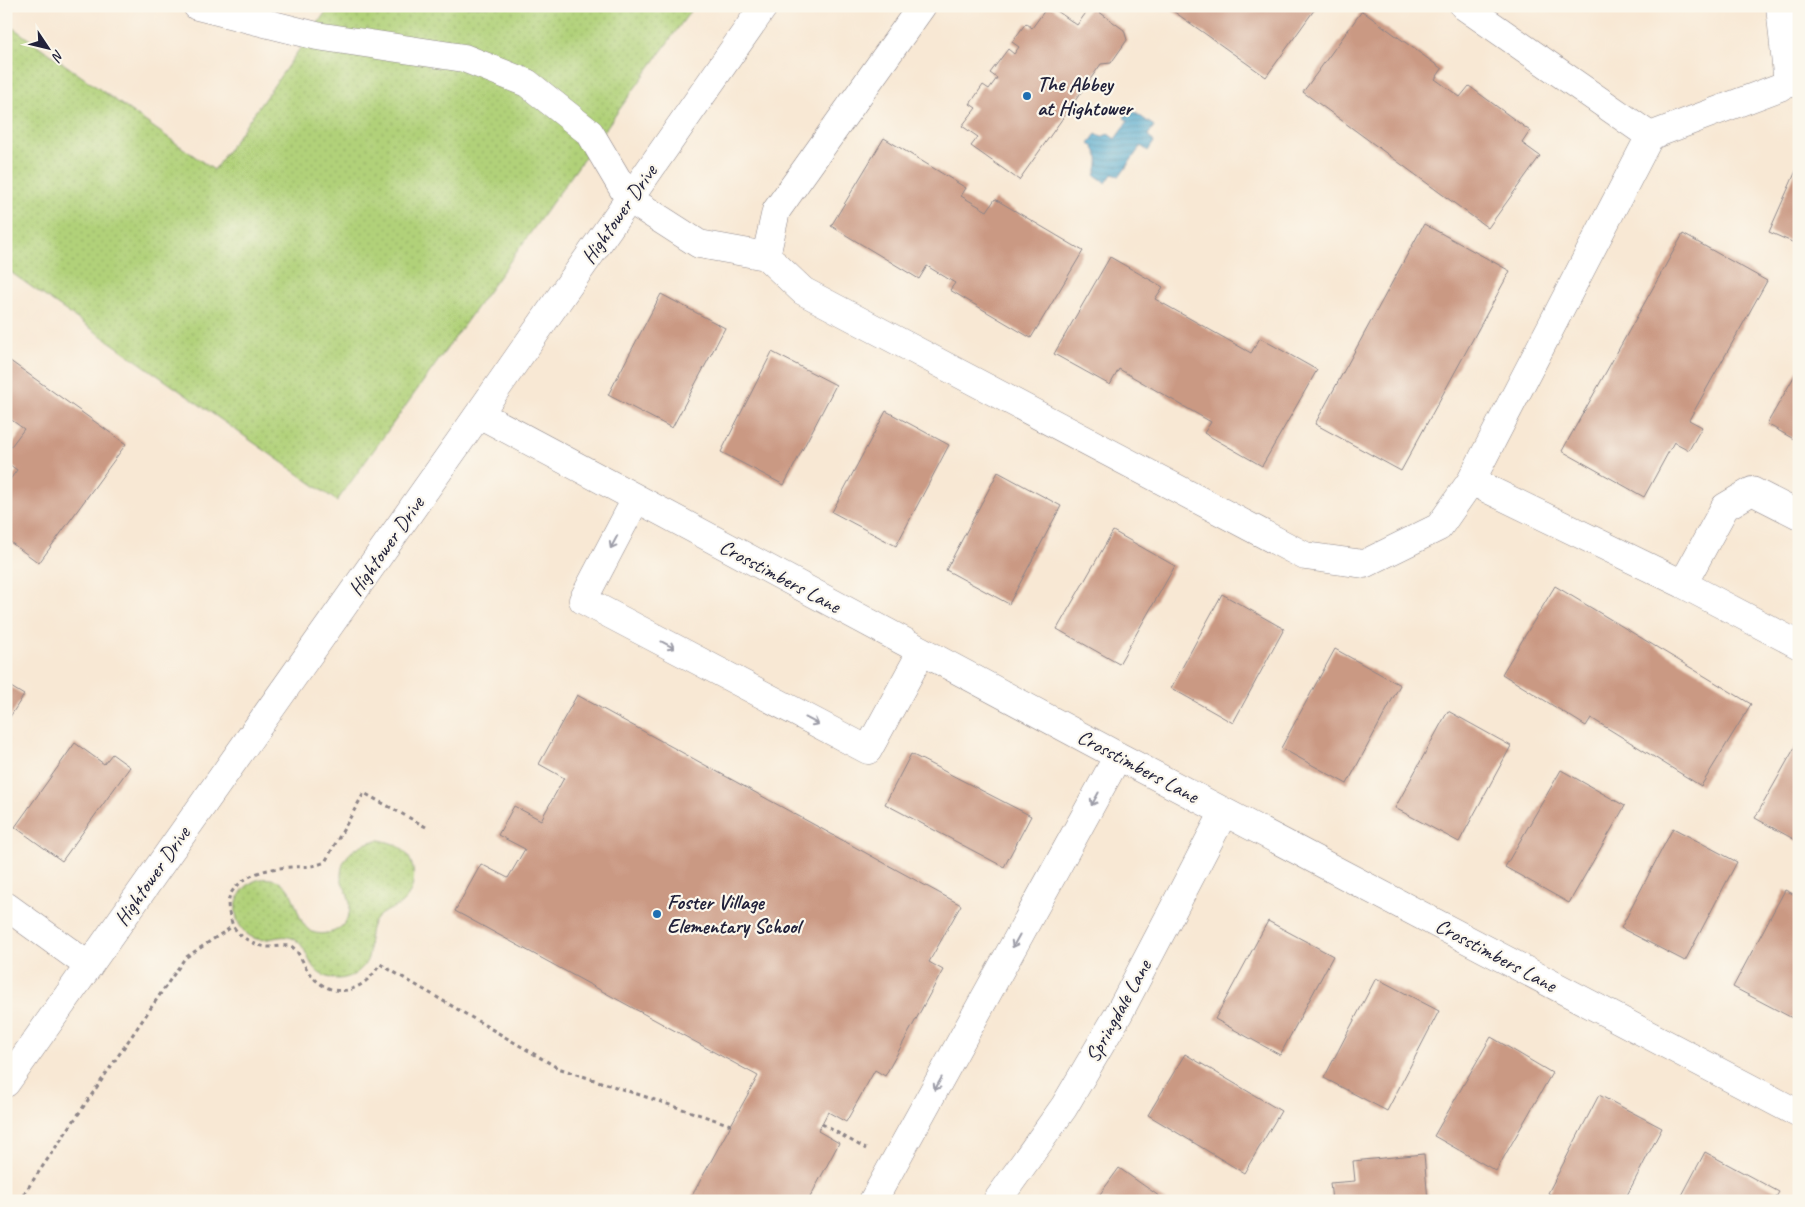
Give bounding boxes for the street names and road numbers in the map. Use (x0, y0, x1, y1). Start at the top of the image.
street label: Hightower Drive (575, 158, 663, 269)
street label: Hightower Drive (342, 490, 430, 601)
street label: Crosstimbers Lane (715, 533, 846, 619)
street label: Crosstimbers Lane (1073, 723, 1204, 809)
street label: Hightower Drive (108, 820, 196, 931)
street label: Crosstimbers Lane (1431, 912, 1562, 998)
street label: Springdale Lane (1079, 954, 1157, 1067)

